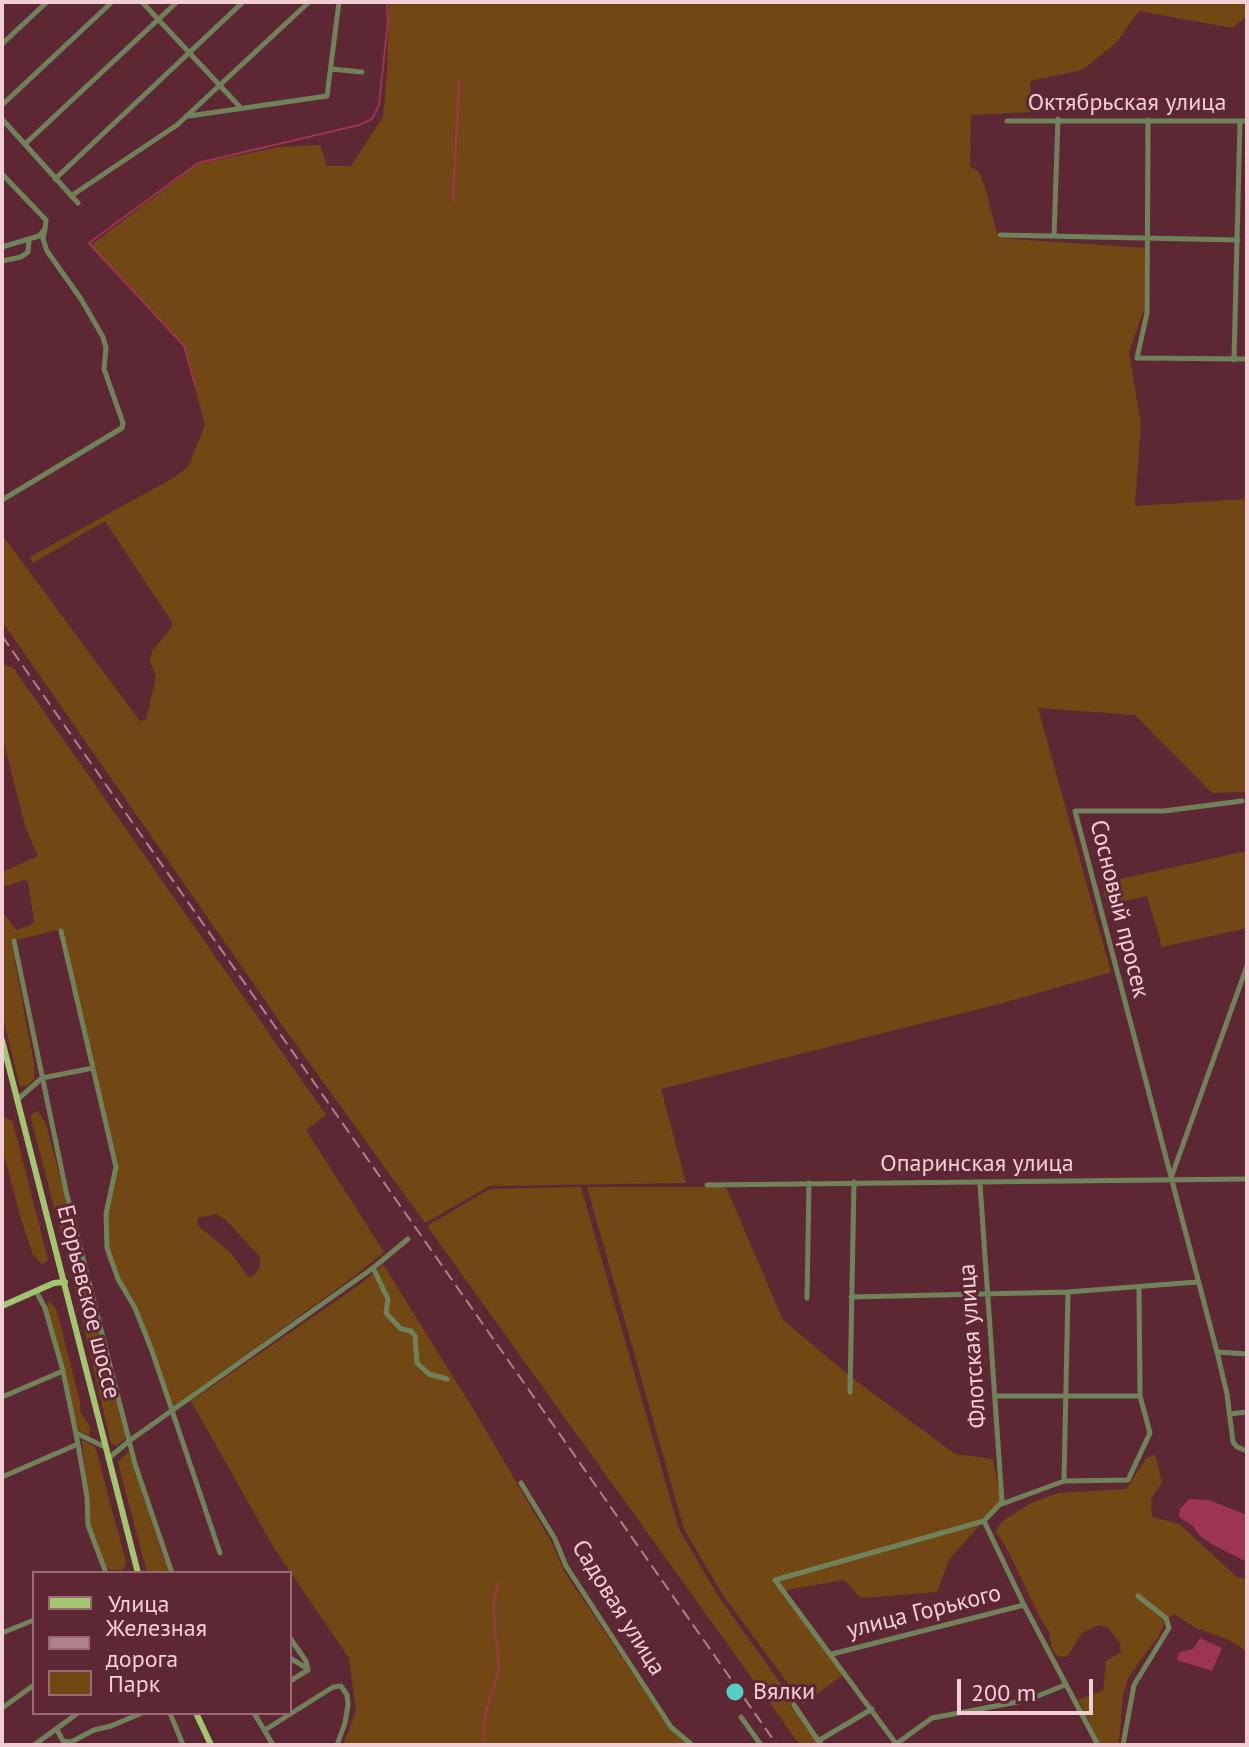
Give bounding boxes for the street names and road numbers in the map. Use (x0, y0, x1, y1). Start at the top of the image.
street label: Октябрьская улица (1028, 89, 1226, 117)
street label: Сосновый просек (1083, 817, 1155, 1001)
street label: Опаринская улица (880, 1150, 1074, 1178)
street label: Егорьевское шоссе (50, 1202, 126, 1402)
street label: Флотская улица (953, 1263, 993, 1429)
street label: Садовая улица (565, 1535, 671, 1681)
street label: улица Горького (844, 1579, 1004, 1645)

